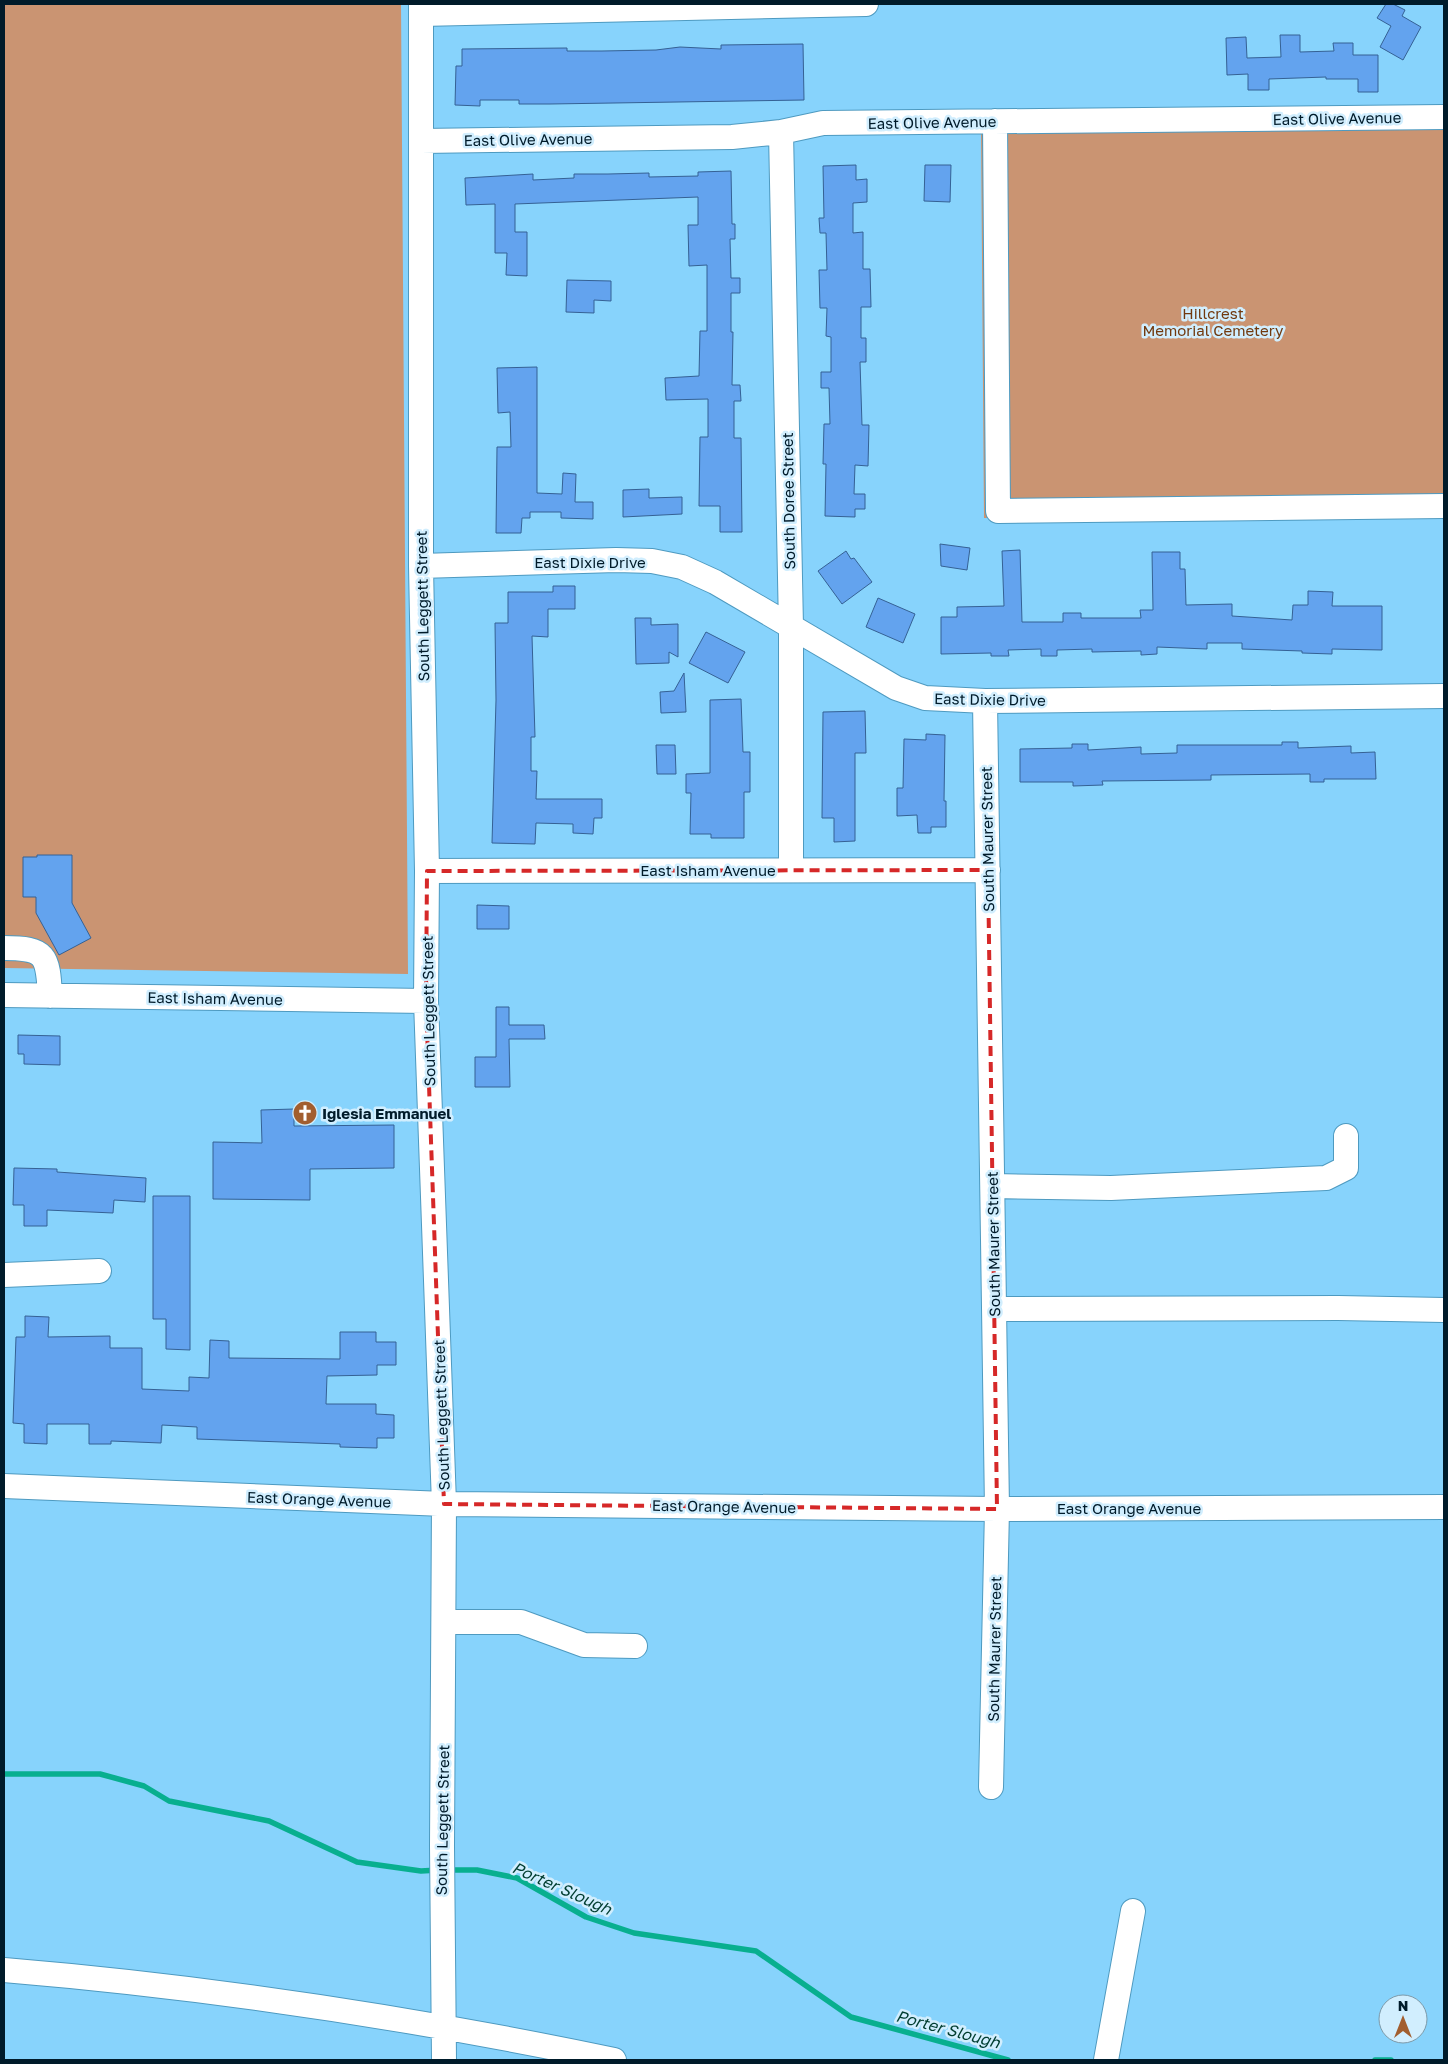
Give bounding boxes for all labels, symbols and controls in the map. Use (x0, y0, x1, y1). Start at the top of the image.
street label: East Olive Avenue (1273, 108, 1402, 128)
street label: East Olive Avenue (868, 112, 997, 132)
street label: East Olive Avenue (464, 129, 593, 149)
park label: Hillcrest Memorial Cemetery (1142, 304, 1284, 339)
street label: South Doree Street (778, 432, 798, 570)
street label: South Leggett Street (412, 530, 432, 682)
street label: East Dixie Drive (534, 553, 646, 571)
street label: East Dixie Drive (934, 689, 1046, 709)
street label: South Maurer Street (977, 766, 997, 912)
street label: East Isham Avenue (640, 861, 776, 879)
street label: South Leggett Street (418, 935, 438, 1087)
street label: East Isham Avenue (147, 988, 283, 1008)
church icon: Iglesia Emmanuel (292, 1100, 318, 1126)
place label: Iglesia Emmanuel (322, 1104, 451, 1122)
street label: South Maurer Street (983, 1171, 1003, 1317)
street label: South Leggett Street (429, 1339, 453, 1491)
street label: East Orange Avenue (247, 1487, 392, 1511)
street label: East Orange Avenue (652, 1496, 797, 1516)
street label: East Orange Avenue (1057, 1499, 1201, 1517)
street label: South Maurer Street (984, 1576, 1004, 1722)
street label: South Leggett Street (432, 1744, 452, 1896)
water label: Porter Slough (509, 1857, 616, 1919)
north arrow (1378, 1994, 1428, 2044)
text: N (1398, 1997, 1408, 2014)
water label: Porter Slough (894, 2006, 1003, 2053)

